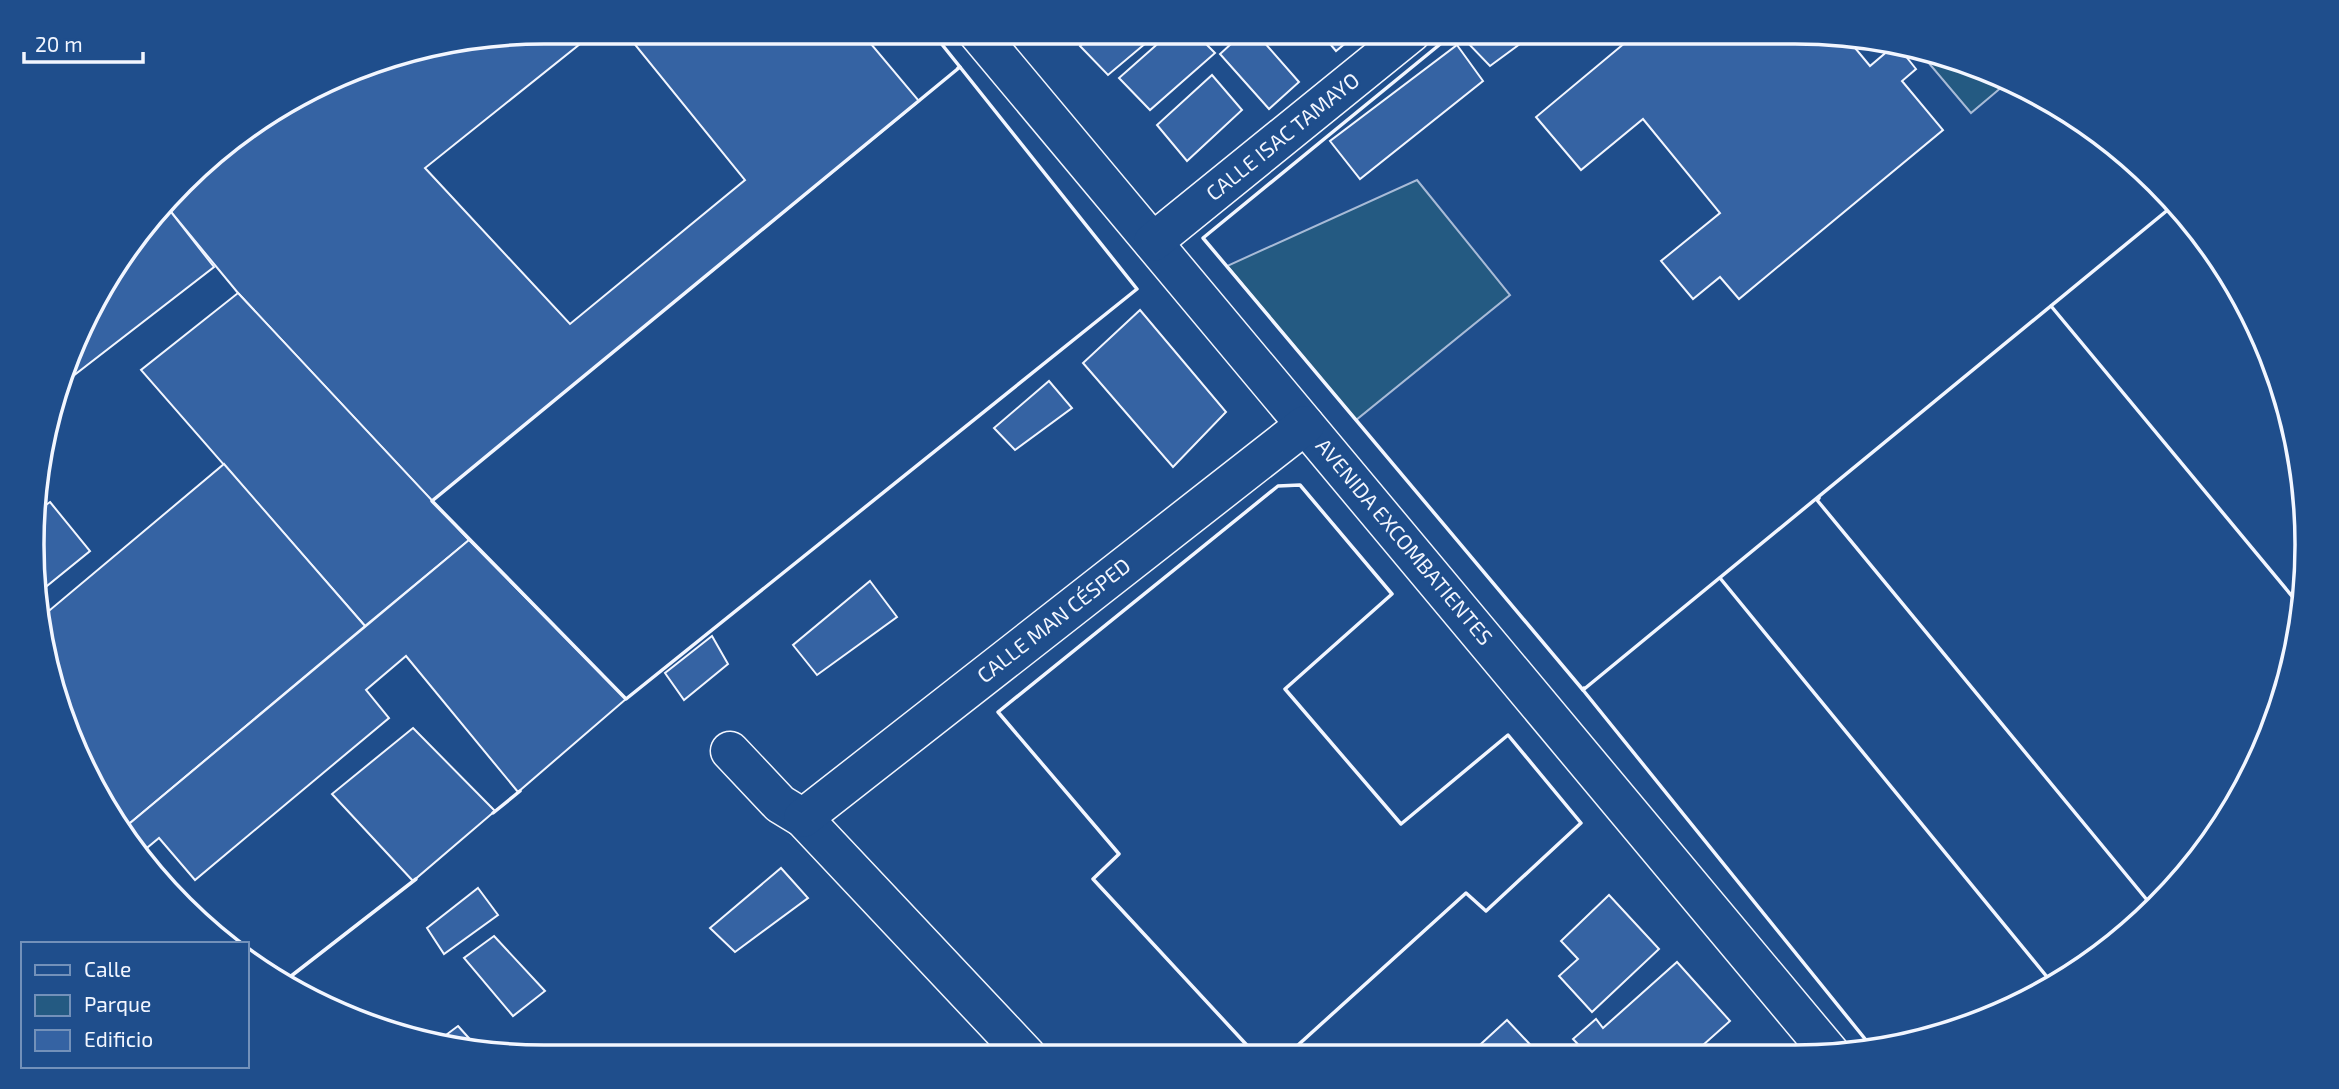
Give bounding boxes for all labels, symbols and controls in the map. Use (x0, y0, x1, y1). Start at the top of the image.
scale bar (24, 21, 144, 65)
text: 20 m (35, 31, 83, 56)
street label: CALLE ISAC TAMAYO (1201, 66, 1364, 205)
street label: AVENIDA EXCOMBATIENTES (1312, 433, 1499, 649)
street label: CALLE MAN CÉSPED (971, 552, 1135, 687)
legend (21, 942, 248, 1068)
text: Calle (84, 956, 131, 981)
text: Parque (84, 991, 151, 1016)
text: Edificio (84, 1026, 153, 1051)

